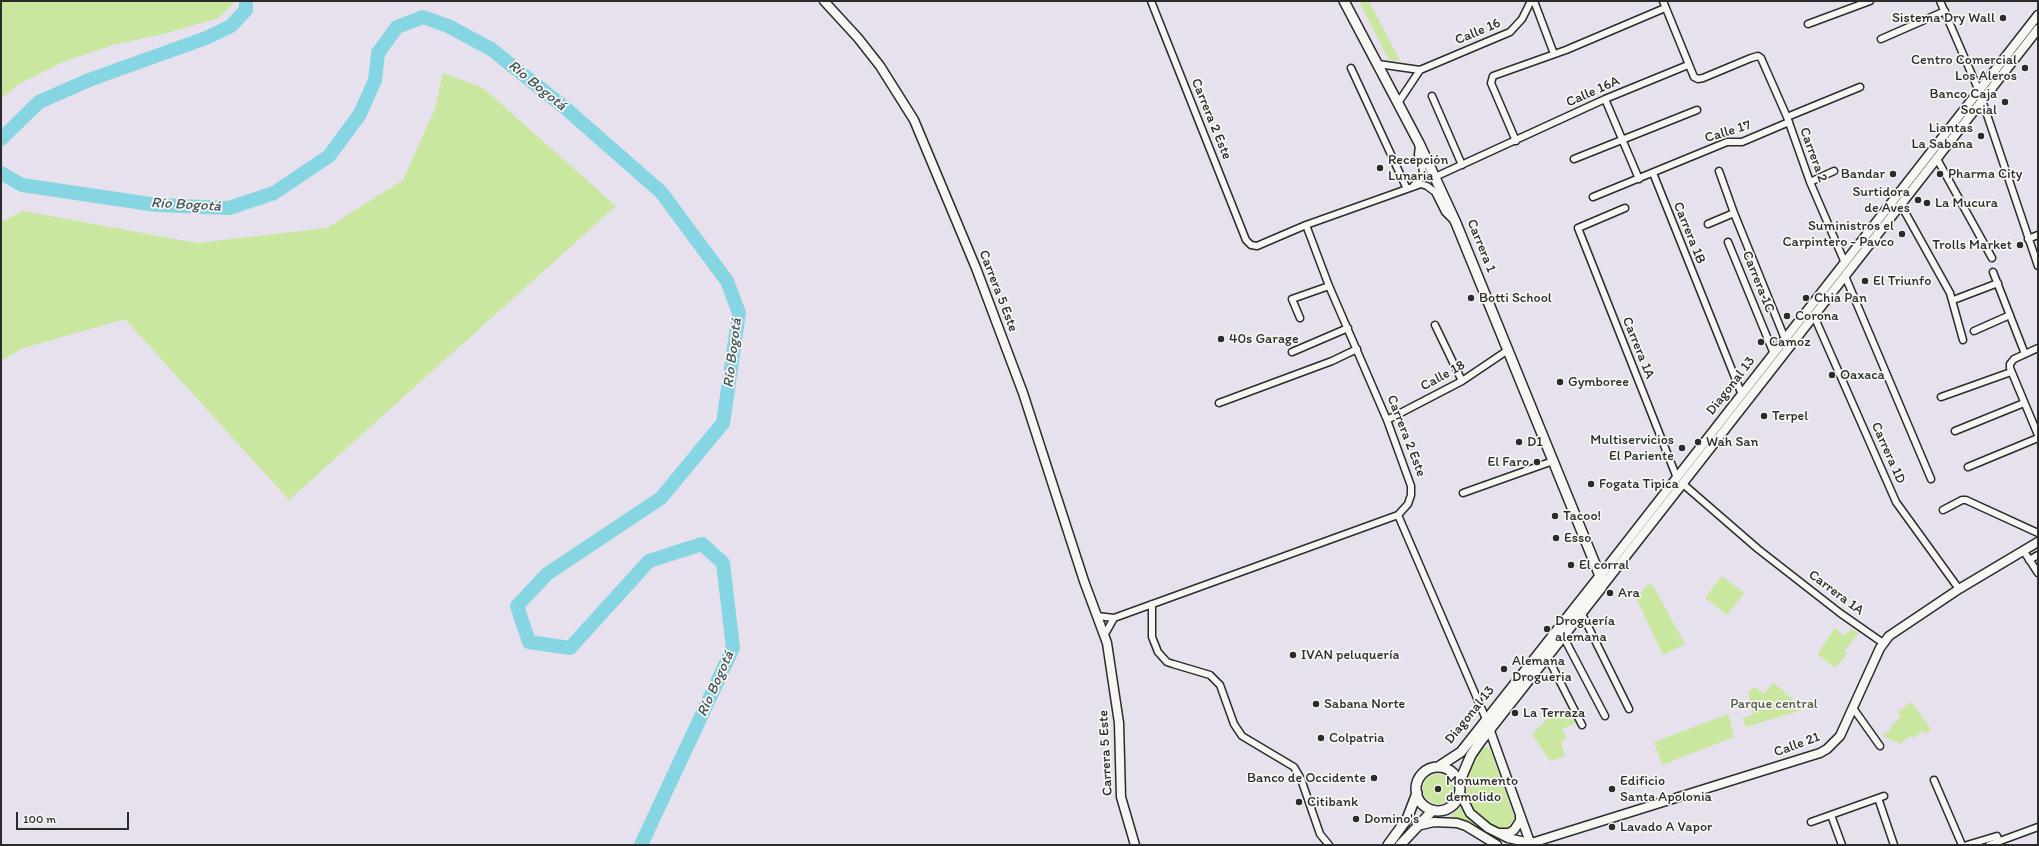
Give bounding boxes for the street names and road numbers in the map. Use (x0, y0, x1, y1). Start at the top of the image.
street label: Calle 16 (1453, 15, 1503, 49)
street label: Calle 16A (1564, 73, 1622, 111)
street label: Carrera 2 Este (1187, 76, 1235, 162)
street label: Calle 17 (1703, 117, 1753, 147)
street label: Carrera 2 (1795, 125, 1831, 185)
street label: Carrera 1B (1669, 200, 1709, 266)
street label: Carrera 1 (1463, 217, 1499, 275)
street label: Carrera 5 Este (975, 248, 1021, 334)
street label: Carrera 1C (1738, 249, 1778, 315)
street label: Carrera 1A (1618, 315, 1658, 381)
street label: Diagonal 13 (1703, 353, 1759, 419)
street label: Calle 18 (1418, 357, 1468, 395)
street label: Carrera 2 Este (1383, 393, 1429, 479)
street label: Carrera 1D (1867, 420, 1909, 486)
street label: Carrera 1A (1805, 567, 1867, 619)
street label: Diagonal 13 (1441, 683, 1499, 747)
street label: Carrera 5 Este (1095, 710, 1117, 796)
street label: Calle 21 (1772, 729, 1822, 761)

